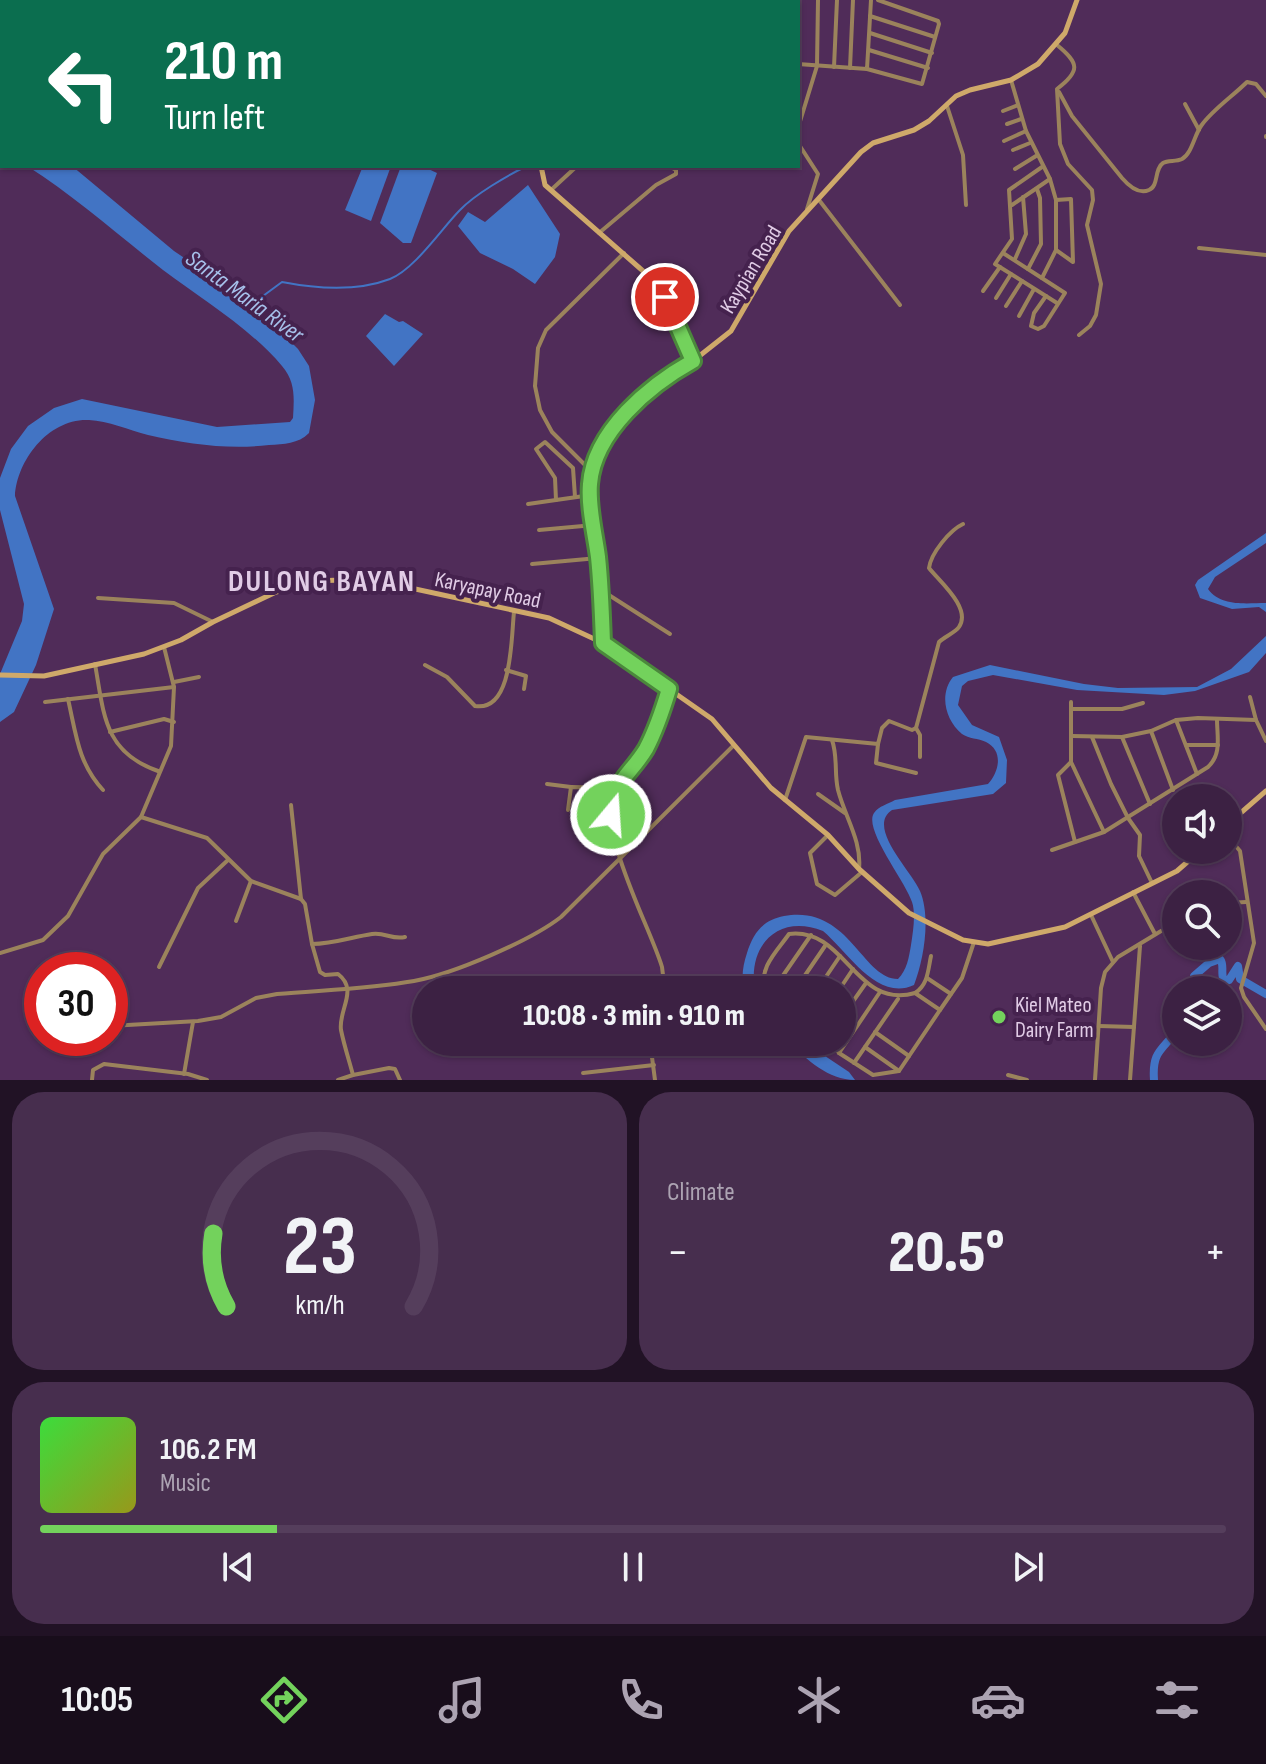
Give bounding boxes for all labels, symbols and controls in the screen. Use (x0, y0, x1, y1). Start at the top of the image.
text: 210 m (164, 29, 283, 96)
icon: left (32, 32, 136, 136)
text: Turn left (164, 97, 265, 140)
street label: Kaypian Road (715, 221, 788, 319)
water label: Santa Maria River (180, 244, 310, 350)
pin (631, 263, 699, 331)
icon: arrive (643, 275, 687, 319)
district label: DULONG BAYAN (228, 564, 416, 600)
street label: Karyapay Road (432, 566, 543, 615)
position arrow (569, 773, 653, 857)
map controls (1162, 784, 1242, 1056)
button: sound (1162, 784, 1242, 864)
button: search (1162, 880, 1242, 960)
speed limit sign: 30 (24, 952, 128, 1056)
button: layers (1162, 976, 1242, 1056)
place label: Kiel Mateo Dairy Farm (1015, 992, 1094, 1044)
text: 10:08 · 3 min · 910 m (523, 998, 745, 1034)
marker: Kiel Mateo Dairy Farm (990, 1008, 1008, 1026)
text: Climate (667, 1177, 735, 1208)
text: 23 (283, 1198, 356, 1298)
text: 20.5° (888, 1217, 1005, 1289)
text: − (667, 1226, 689, 1279)
text: + (1204, 1226, 1226, 1279)
text: km/h (295, 1288, 344, 1323)
text: 106.2 FM (160, 1432, 257, 1468)
text: Music (160, 1468, 211, 1499)
icon: previous (216, 1545, 260, 1589)
icon: pause (611, 1545, 655, 1589)
icon: next (1006, 1545, 1050, 1589)
icon: directions (256, 1672, 312, 1728)
icon: music (434, 1672, 490, 1728)
icon: phone (613, 1672, 669, 1728)
icon: climate (791, 1672, 847, 1728)
icon: car (970, 1672, 1026, 1728)
icon: filters (1149, 1672, 1205, 1728)
text: 10:05 (61, 1679, 133, 1722)

